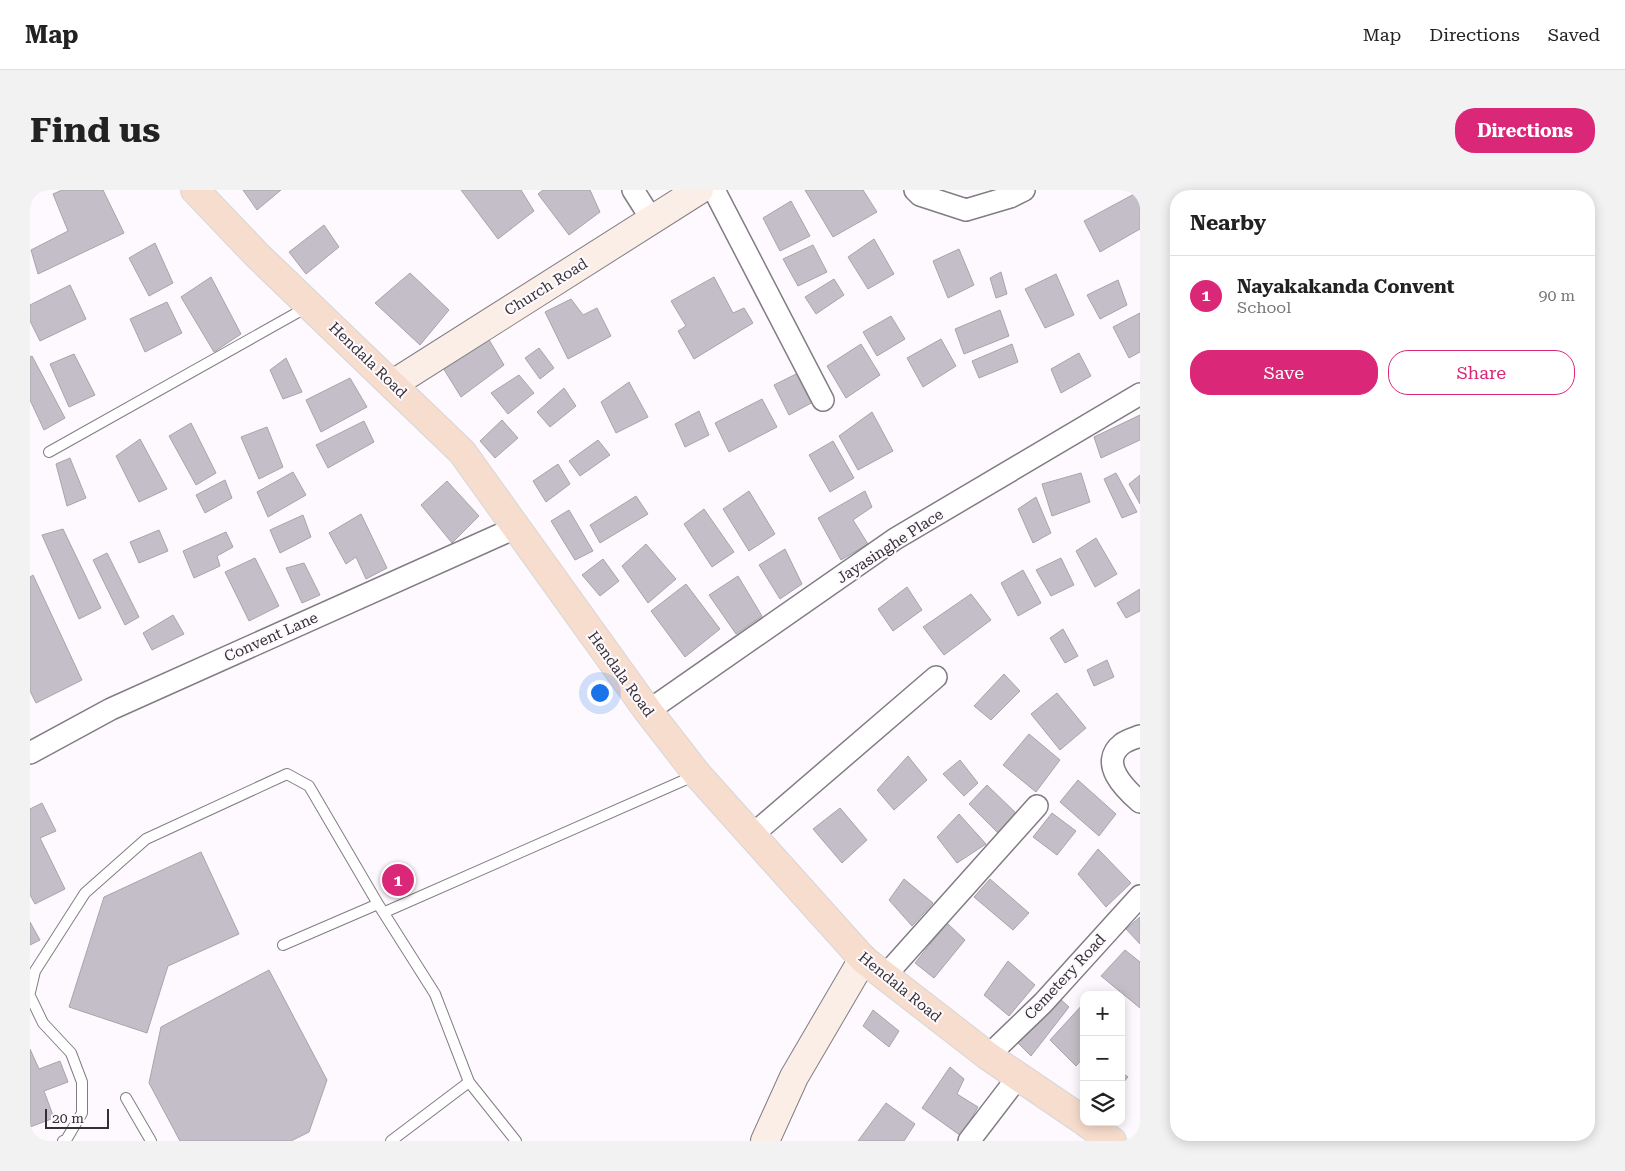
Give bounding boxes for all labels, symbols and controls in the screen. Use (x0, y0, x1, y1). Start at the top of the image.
text: Map (25, 21, 79, 49)
text: Map (1363, 24, 1401, 45)
text: Directions (1429, 24, 1520, 45)
text: Saved (1548, 24, 1600, 45)
button: Directions (1455, 108, 1595, 153)
text: Find us (30, 110, 160, 151)
text: Nearby (1190, 211, 1266, 235)
street label: Church Road (501, 254, 591, 320)
text: Nayakakanda Convent (1237, 275, 1455, 298)
text: 1 (1202, 286, 1210, 305)
text: 90 m (1538, 286, 1575, 305)
text: School (1237, 298, 1291, 317)
street label: Hendala Road (325, 318, 411, 402)
button: Save (1190, 350, 1378, 395)
button: Share (1388, 350, 1575, 395)
street label: Jayasinghe Place (833, 505, 947, 587)
street label: Convent Lane (221, 608, 321, 666)
street label: Hendala Road (584, 628, 658, 721)
your location (587, 680, 613, 706)
pin: 1 (382, 861, 414, 899)
street label: Cemetery Road (1021, 930, 1110, 1024)
street label: Hendala Road (855, 948, 945, 1026)
map controls (1080, 991, 1125, 1126)
button: + (1080, 991, 1125, 1036)
button: − (1080, 1036, 1125, 1081)
button: layers (1080, 1081, 1125, 1126)
scale bar (45, 1106, 109, 1129)
text: 20 m (52, 1110, 84, 1126)

